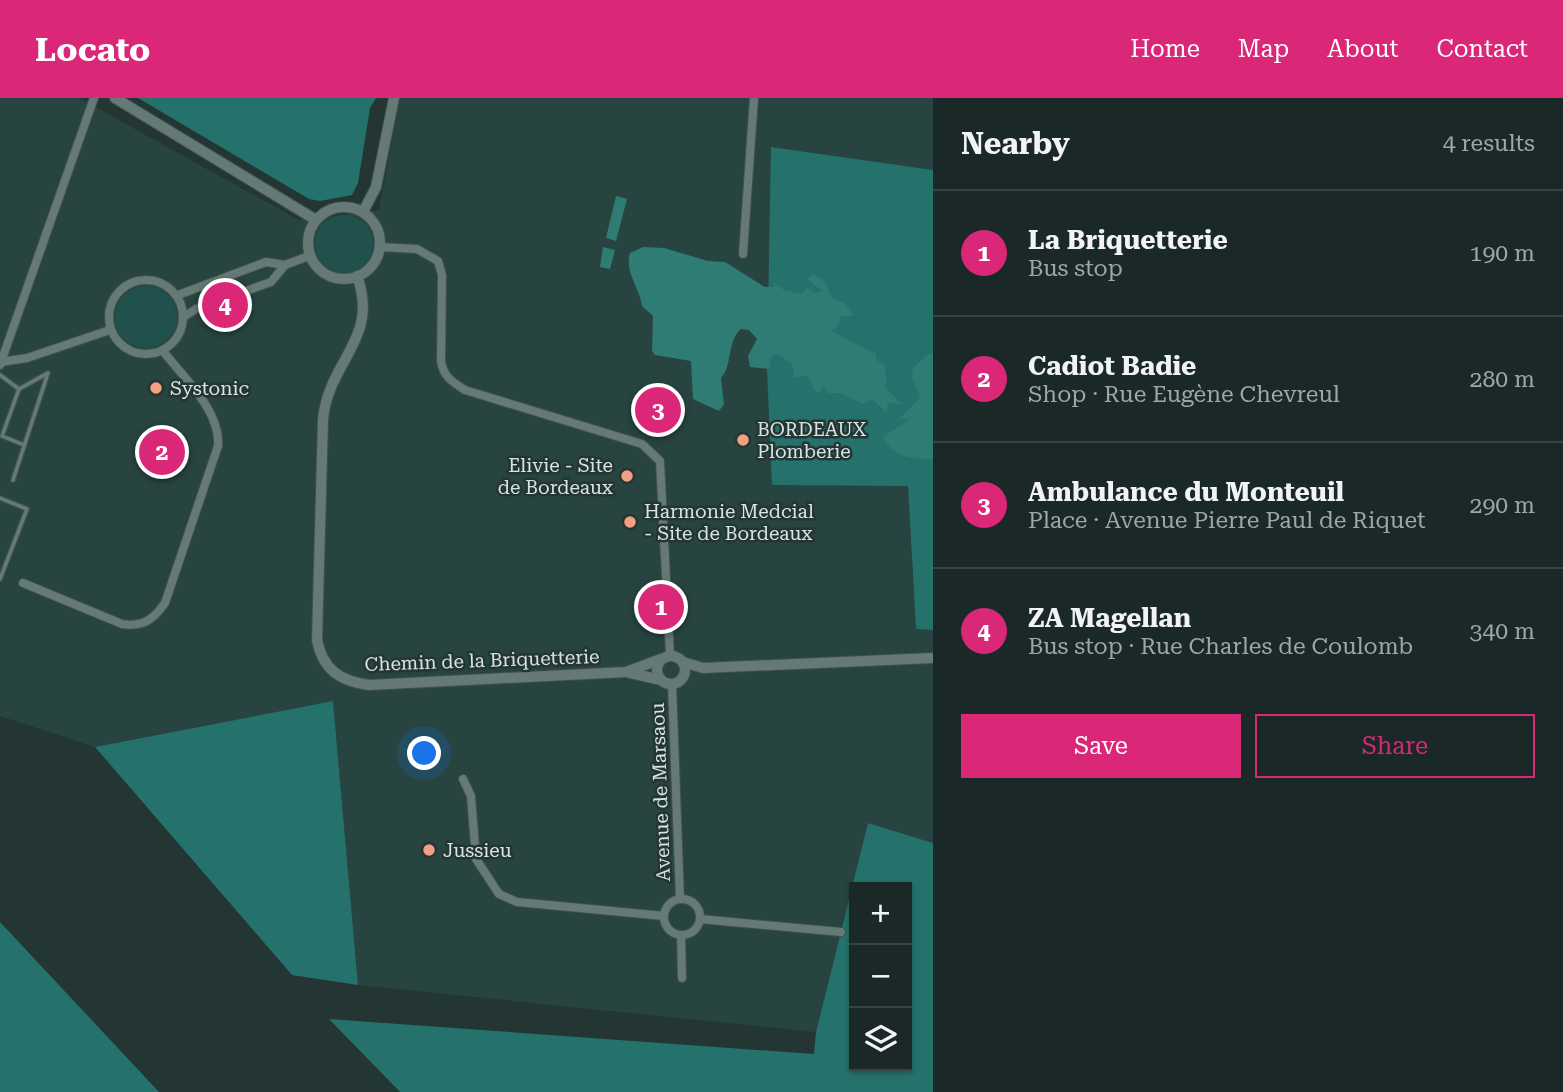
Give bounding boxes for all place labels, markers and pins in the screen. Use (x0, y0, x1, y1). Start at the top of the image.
pin: 4 (202, 279, 248, 331)
place label: Systonic (170, 377, 249, 400)
marker: Systonic (148, 380, 164, 396)
pin: 3 (635, 384, 681, 436)
place label: BORDEAUX Plomberie (757, 418, 867, 463)
pin: 2 (139, 426, 185, 478)
marker: BORDEAUX Plomberie (735, 432, 751, 448)
place label: Elivie - Site de Bordeaux (498, 454, 613, 499)
marker: Elivie - Site de Bordeaux (619, 468, 635, 484)
place label: Harmonie Medcial - Site de Bordeaux (644, 500, 814, 545)
marker: Harmonie Medcial - Site de Bordeaux (622, 514, 638, 530)
pin: 1 (638, 581, 684, 633)
place label: Jussieu (443, 839, 512, 862)
marker: Jussieu (421, 842, 437, 858)

